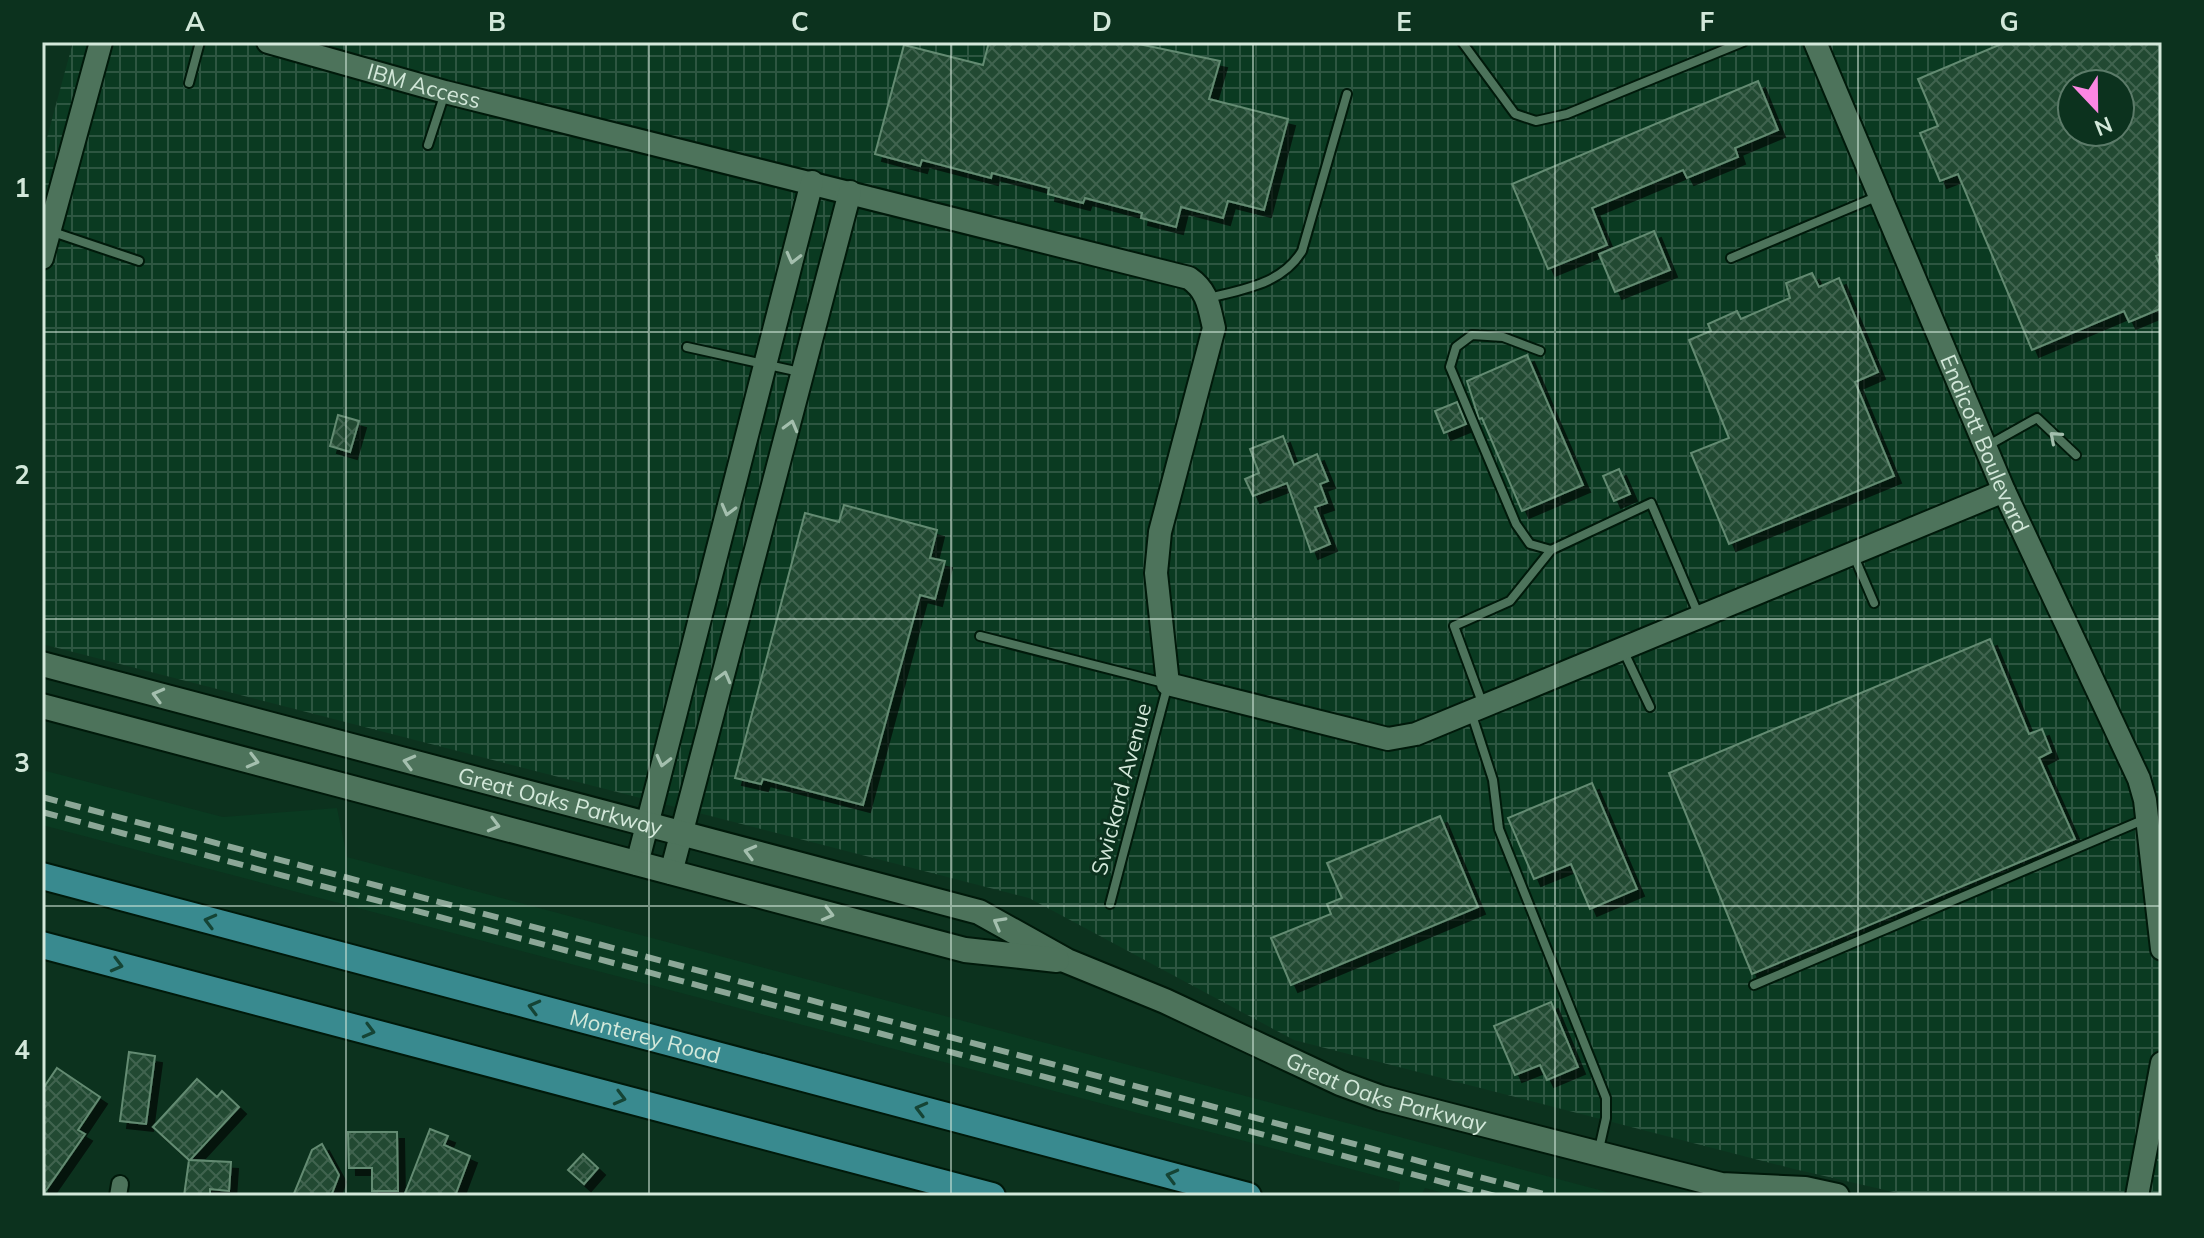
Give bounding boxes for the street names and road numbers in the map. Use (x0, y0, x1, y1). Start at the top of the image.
street label: IBM Access (364, 57, 484, 114)
street label: Endicott Boulevard (1934, 350, 2036, 537)
street label: Swickard Avenue (1085, 700, 1157, 878)
street label: Great Oaks Parkway (455, 761, 666, 842)
street label: Monterey Road (567, 1003, 724, 1069)
street label: Great Oaks Parkway (1281, 1046, 1490, 1139)

